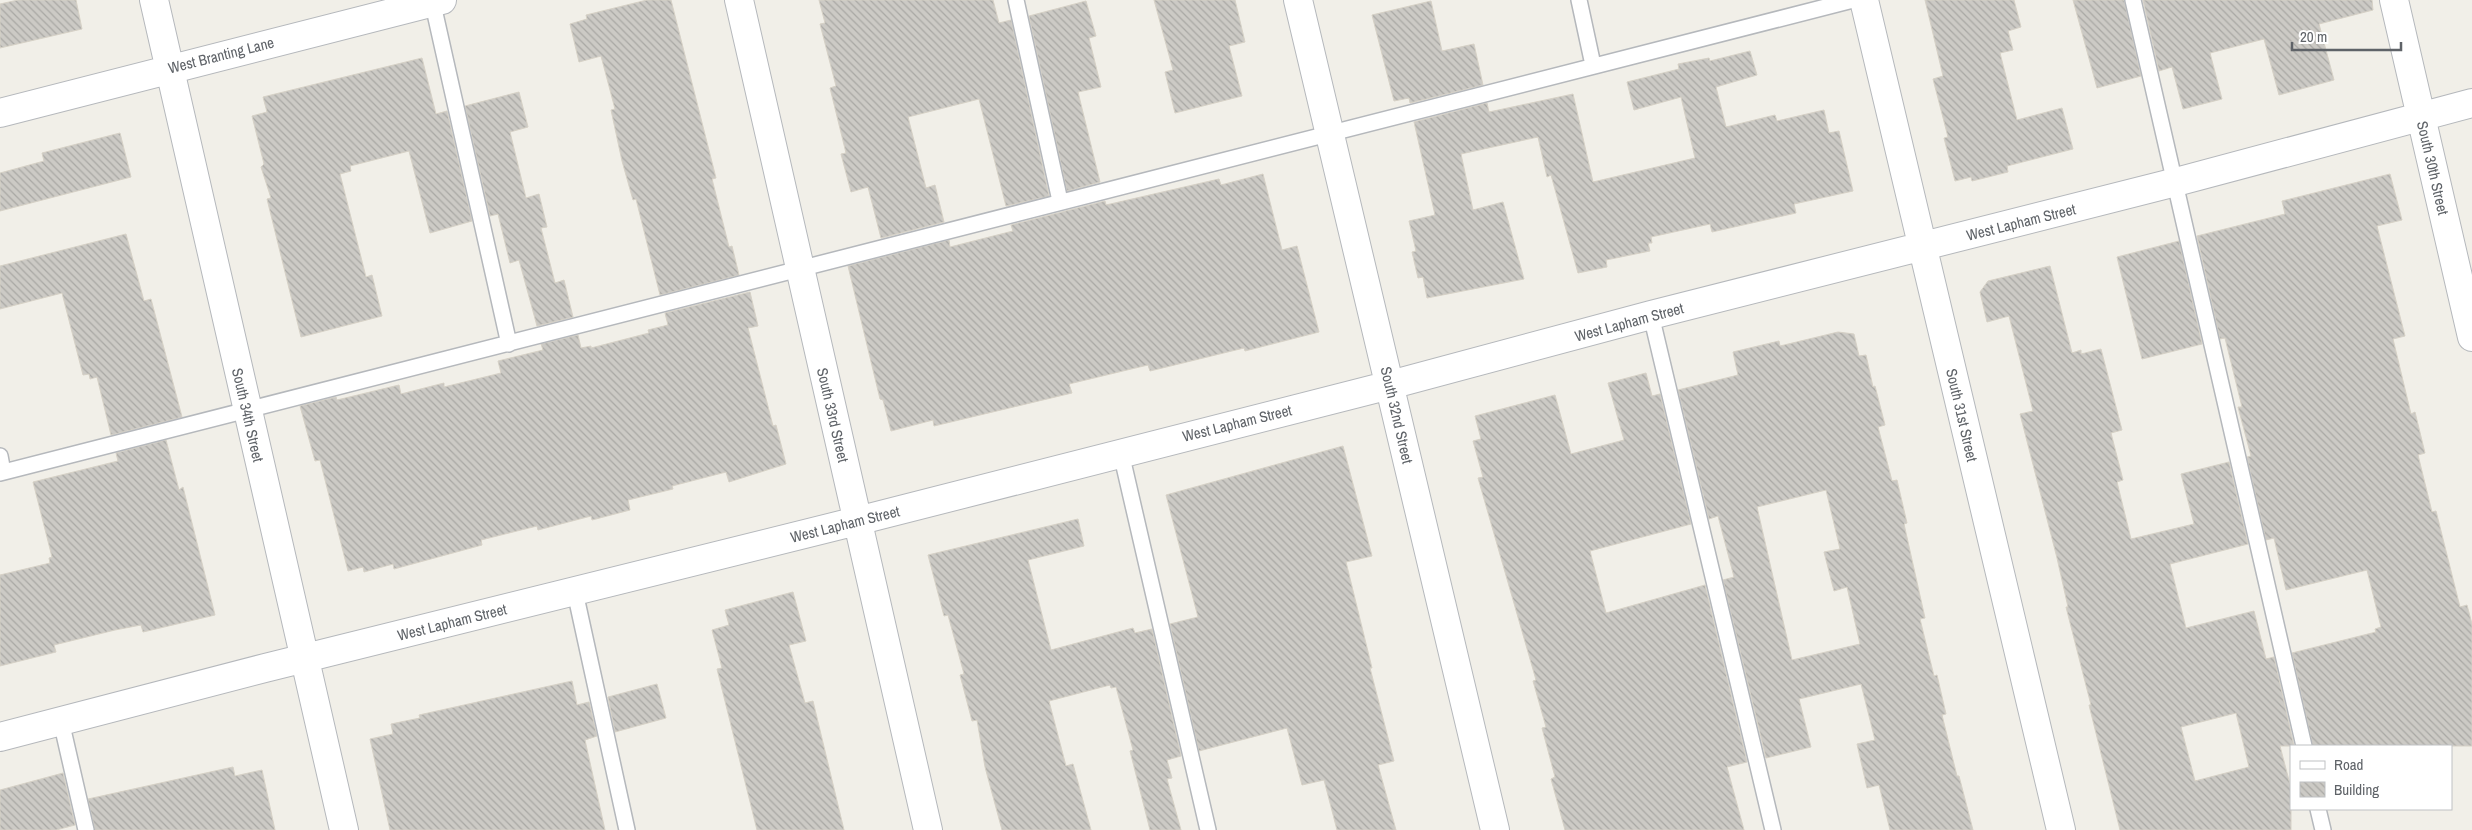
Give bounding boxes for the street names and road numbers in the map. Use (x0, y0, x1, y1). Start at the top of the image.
street label: West Branting Lane (166, 32, 276, 78)
street label: South 30th Street (2412, 119, 2454, 218)
street label: West Lapham Street (1964, 198, 2078, 246)
street label: West Lapham Street (1572, 297, 1686, 347)
street label: South 32nd Street (1376, 364, 1419, 466)
street label: South 34th Street (227, 366, 269, 465)
street label: South 33rd Street (812, 366, 854, 465)
street label: South 31st Street (1941, 366, 1983, 464)
street label: West Lapham Street (1180, 399, 1294, 447)
street label: West Lapham Street (788, 500, 902, 548)
street label: West Lapham Street (395, 598, 509, 646)

